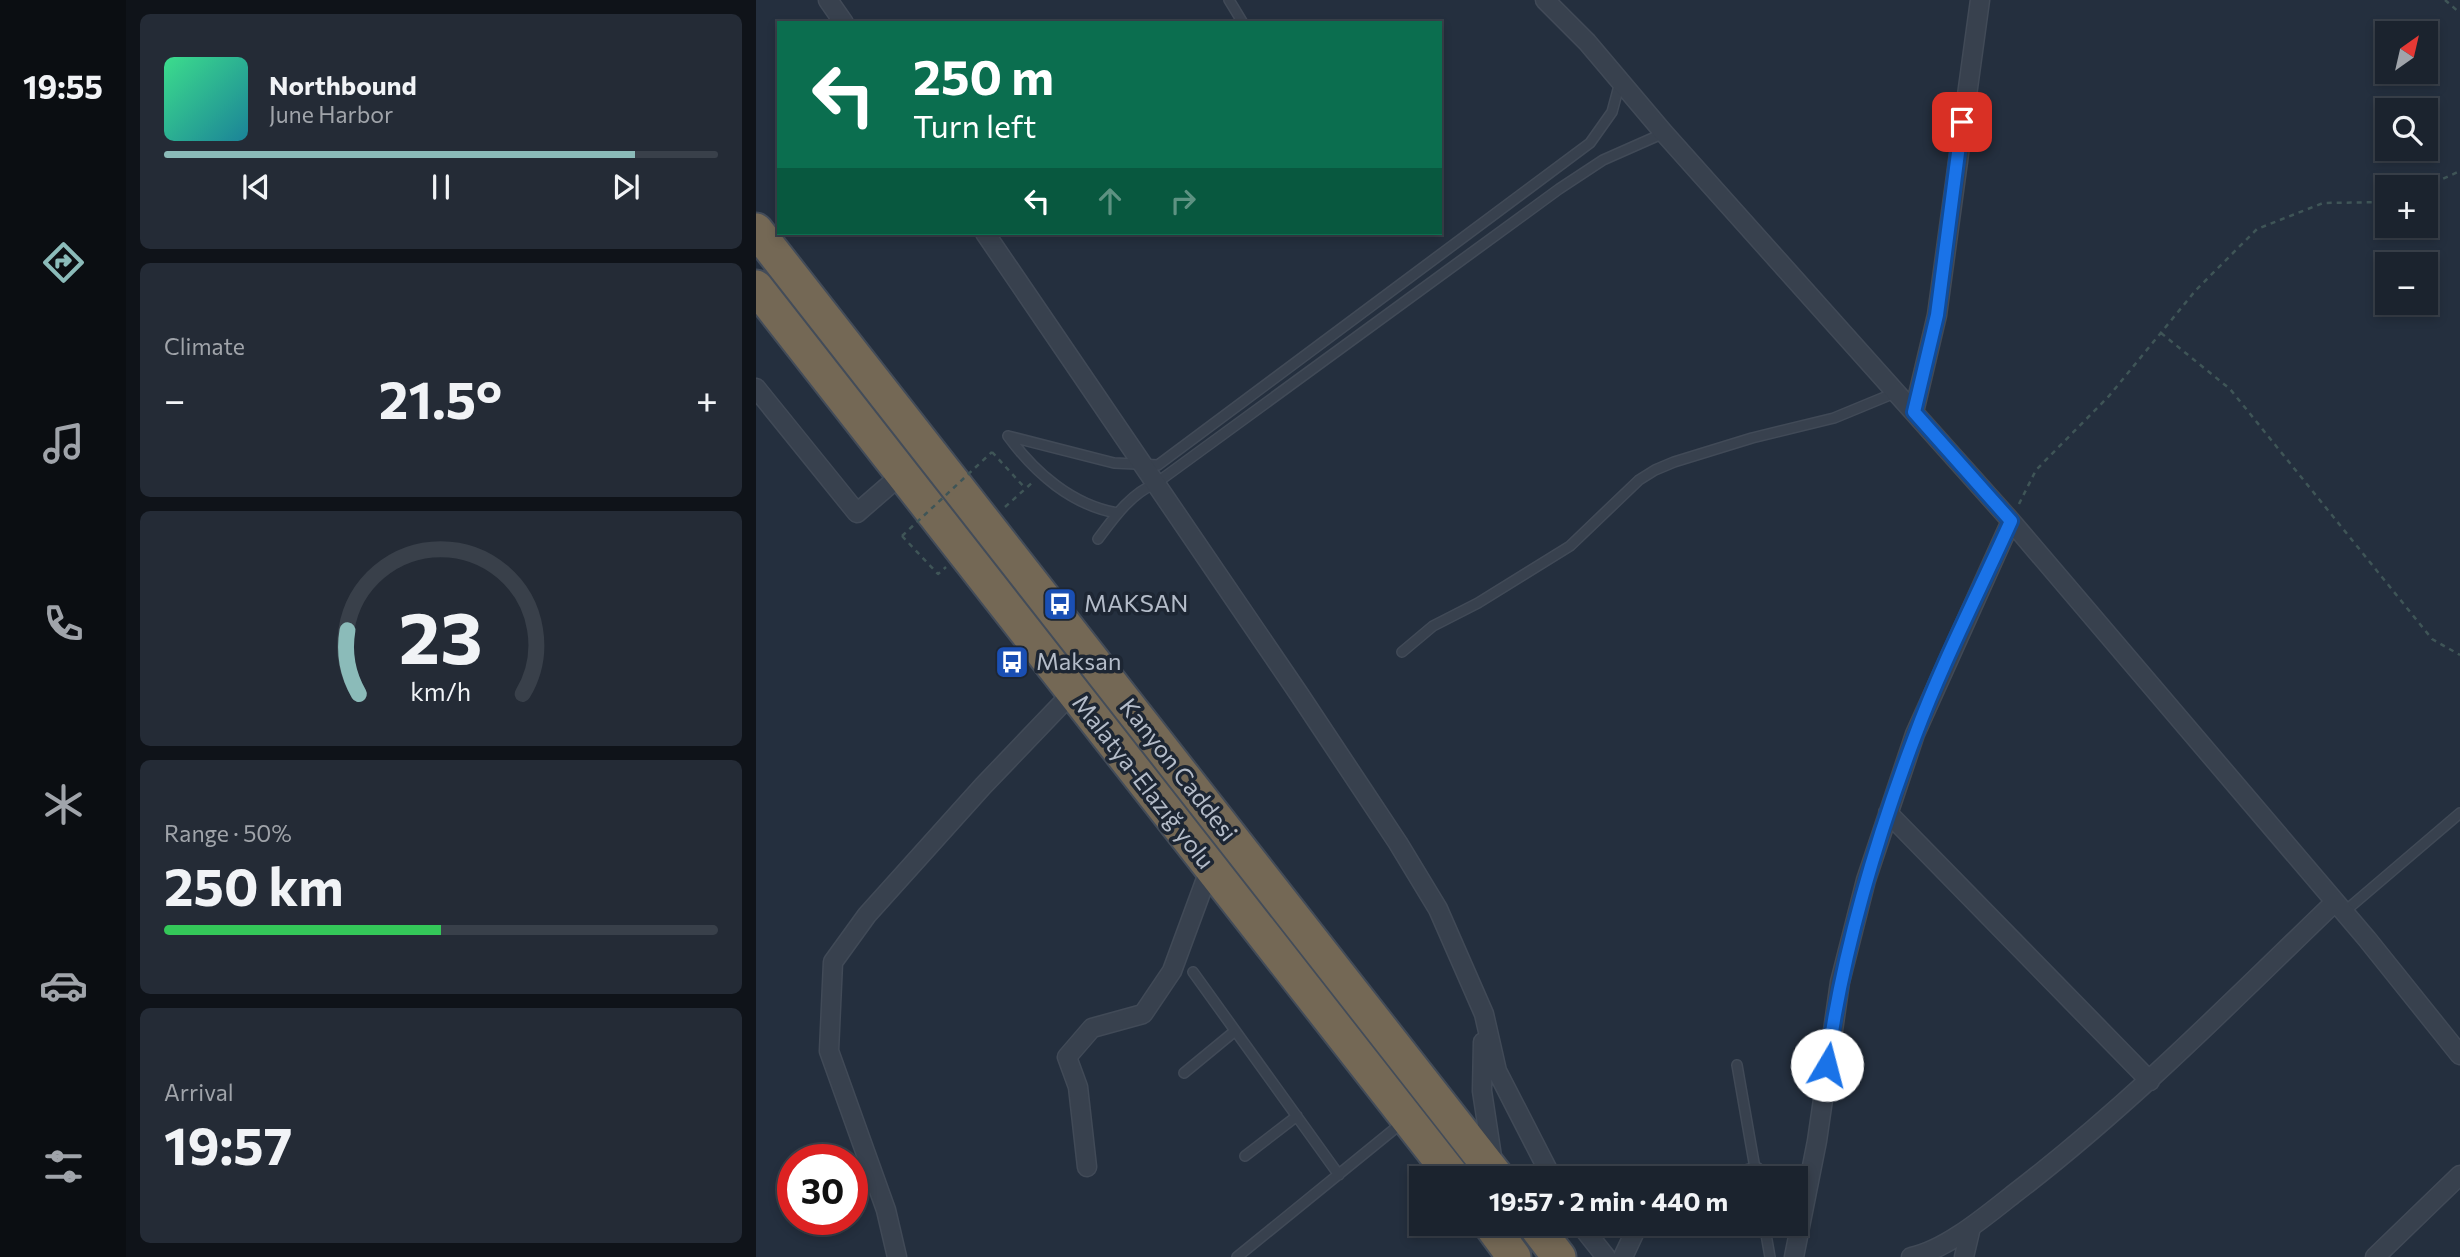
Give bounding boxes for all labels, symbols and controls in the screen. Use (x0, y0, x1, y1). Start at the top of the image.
north arrow (2375, 21, 2438, 84)
map controls (2375, 21, 2438, 315)
text: 250 m (913, 45, 1054, 105)
icon: left (798, 49, 889, 140)
text: 19:55 (23, 66, 103, 106)
text: Northbound (269, 69, 417, 100)
pin (1932, 92, 1992, 152)
button: search (2375, 98, 2438, 161)
text: June Harbor (269, 100, 393, 128)
icon: arrive (1943, 103, 1981, 141)
text: Turn left (913, 105, 1037, 145)
icon: previous (237, 168, 275, 206)
icon: pause (422, 168, 460, 206)
icon: next (607, 168, 645, 206)
button: + (2375, 175, 2438, 238)
icon: left (1018, 182, 1056, 220)
icon: ahead (1091, 182, 1129, 220)
icon: right (1164, 182, 1202, 220)
icon: directions (39, 238, 88, 287)
button: − (2375, 252, 2438, 315)
text: Climate (164, 332, 245, 360)
text: 21.5° (379, 366, 502, 430)
text: − (164, 375, 186, 422)
text: + (696, 375, 718, 422)
icon: music (39, 419, 88, 468)
bus stop icon: MAKSAN (1041, 585, 1079, 623)
place label: MAKSAN (1084, 588, 1188, 617)
text: 23 (399, 591, 483, 680)
icon: phone (39, 599, 88, 648)
bus stop icon: Maksan (993, 643, 1031, 681)
place label: Maksan (1036, 646, 1122, 675)
text: km/h (411, 676, 471, 706)
street label: Malatya-Elazığ yolu (1067, 688, 1221, 874)
street label: Kanyon Caddesi (1114, 692, 1244, 846)
icon: climate (39, 780, 88, 829)
text: Range · 50% (164, 819, 292, 847)
text: 250 km (164, 853, 344, 917)
icon: car (39, 961, 88, 1010)
position arrow (1790, 1028, 1864, 1102)
text: Arrival (164, 1078, 234, 1106)
text: 19:57 (164, 1112, 292, 1176)
icon: filters (39, 1142, 88, 1191)
speed limit sign: 30 (777, 1144, 868, 1235)
text: 19:57 · 2 min · 440 m (1489, 1185, 1728, 1216)

